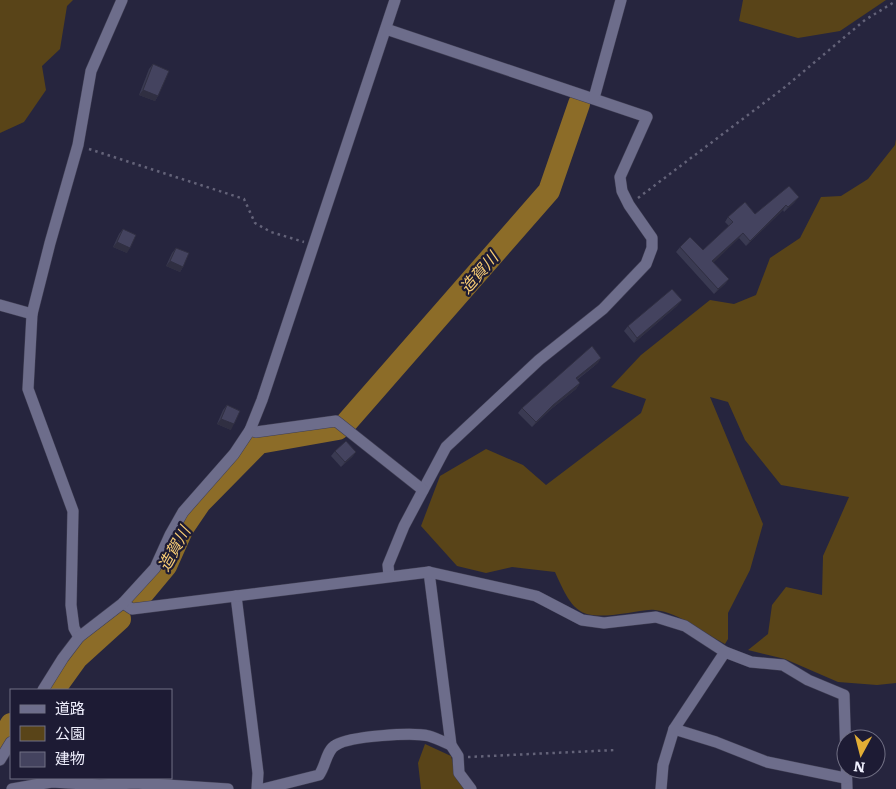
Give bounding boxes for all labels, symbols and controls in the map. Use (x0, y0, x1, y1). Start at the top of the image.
water label: 造賀川 (453, 245, 504, 298)
water label: 造賀川 (151, 519, 196, 575)
legend (10, 689, 172, 779)
text: 道路 (55, 696, 85, 719)
text: 公園 (55, 721, 85, 744)
north arrow (836, 729, 886, 779)
text: 建物 (55, 746, 85, 769)
text: N (852, 757, 866, 779)

